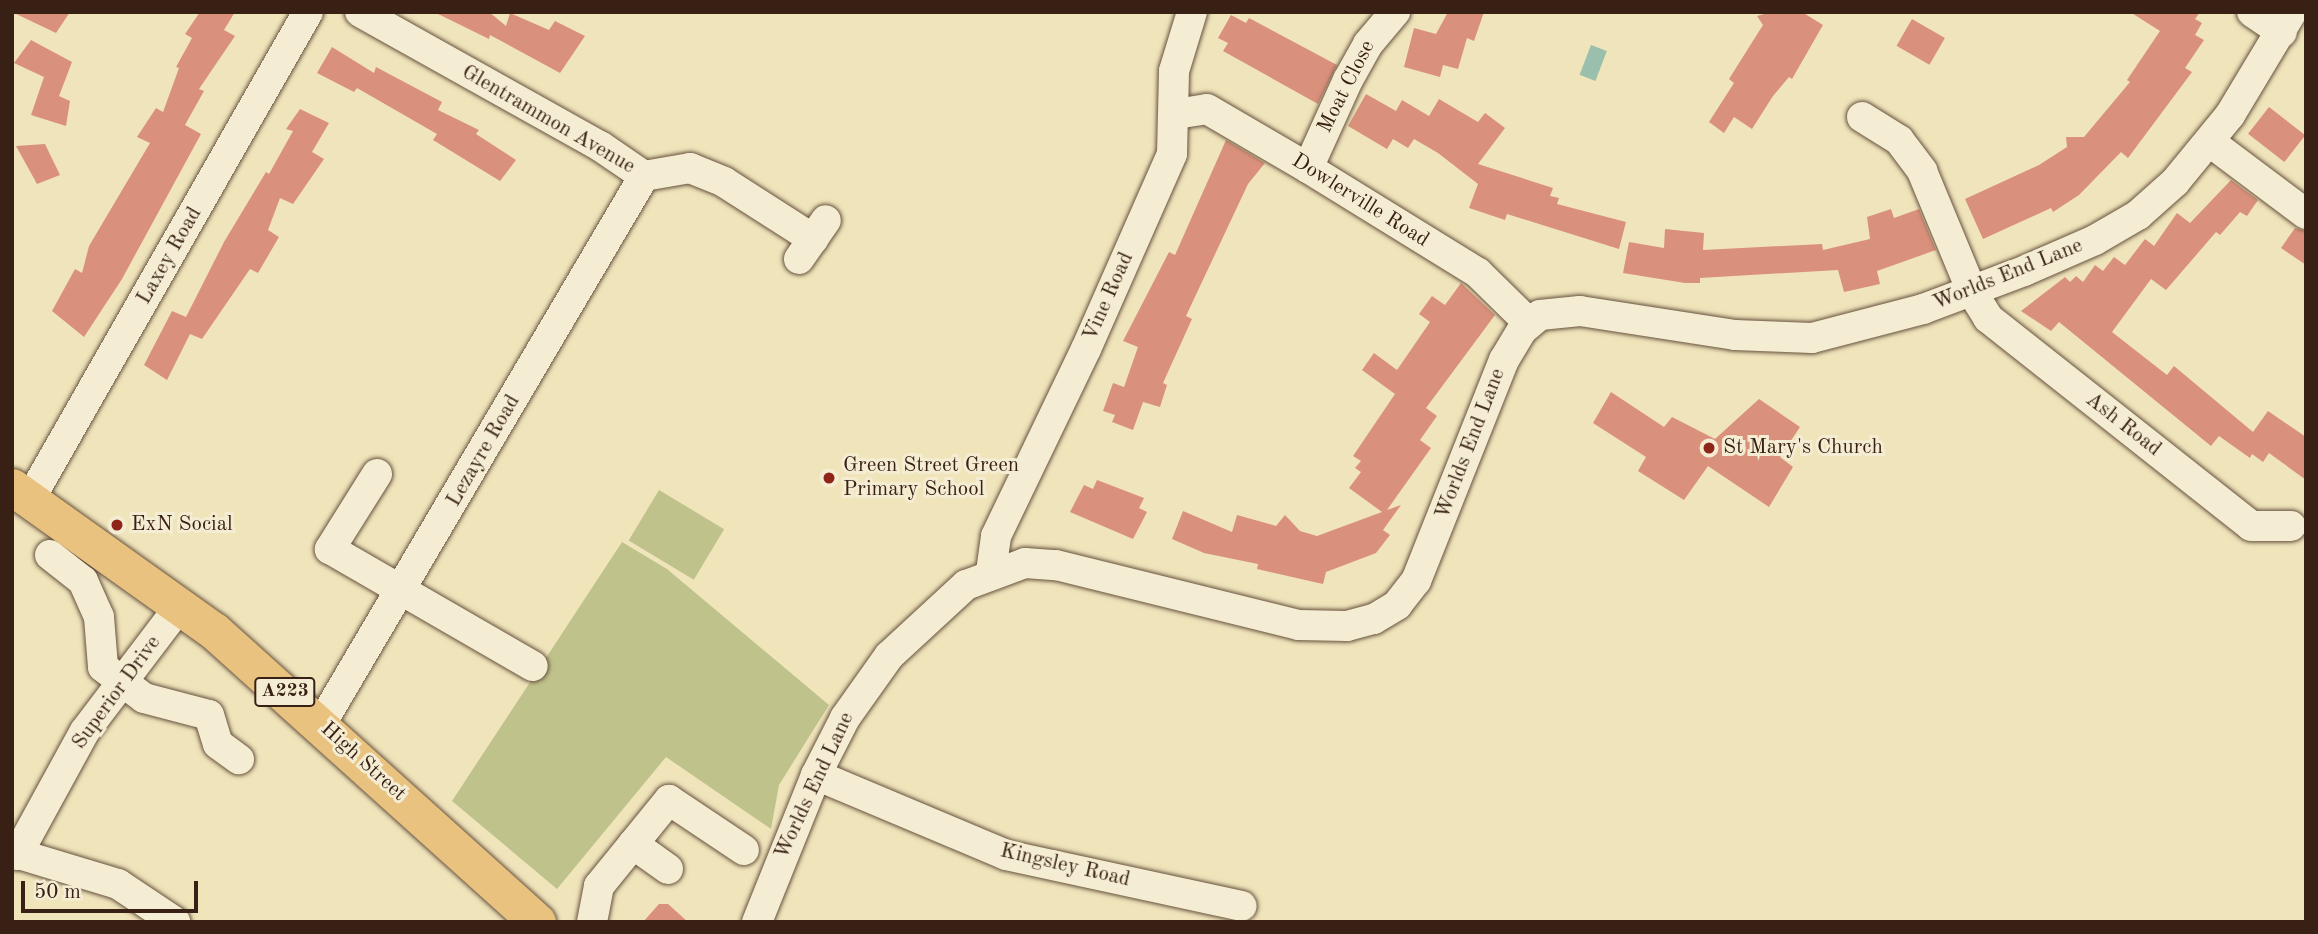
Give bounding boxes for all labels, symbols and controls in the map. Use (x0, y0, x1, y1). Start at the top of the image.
street label: Moat Close (1313, 36, 1381, 138)
street label: Glentrammon Avenue (457, 60, 639, 180)
street label: Dowlerville Road (1287, 149, 1433, 253)
street label: Laxey Road (132, 203, 208, 309)
street label: Worlds End Lane (1929, 234, 2087, 316)
street label: Vine Road (1078, 249, 1140, 345)
street label: Worlds End Lane (1431, 365, 1511, 523)
street label: Ash Road (2080, 388, 2166, 462)
street label: Lezayre Road (442, 391, 526, 511)
place label: St Mary's Church (1723, 435, 1883, 461)
marker: St Mary's Church (1701, 440, 1717, 456)
place label: Green Street Green Primary School (843, 453, 1019, 503)
marker: Green Street Green Primary School (821, 470, 837, 486)
place label: ExN Social (131, 512, 233, 538)
marker: ExN Social (109, 517, 125, 533)
street label: Superior Drive (67, 631, 167, 755)
road number: A223 (254, 677, 316, 708)
street label: Worlds End Lane (770, 709, 860, 863)
street label: High Street (315, 717, 411, 807)
street label: Kingsley Road (998, 839, 1132, 893)
scale bar (24, 867, 201, 911)
text: 50 m (34, 882, 81, 903)

